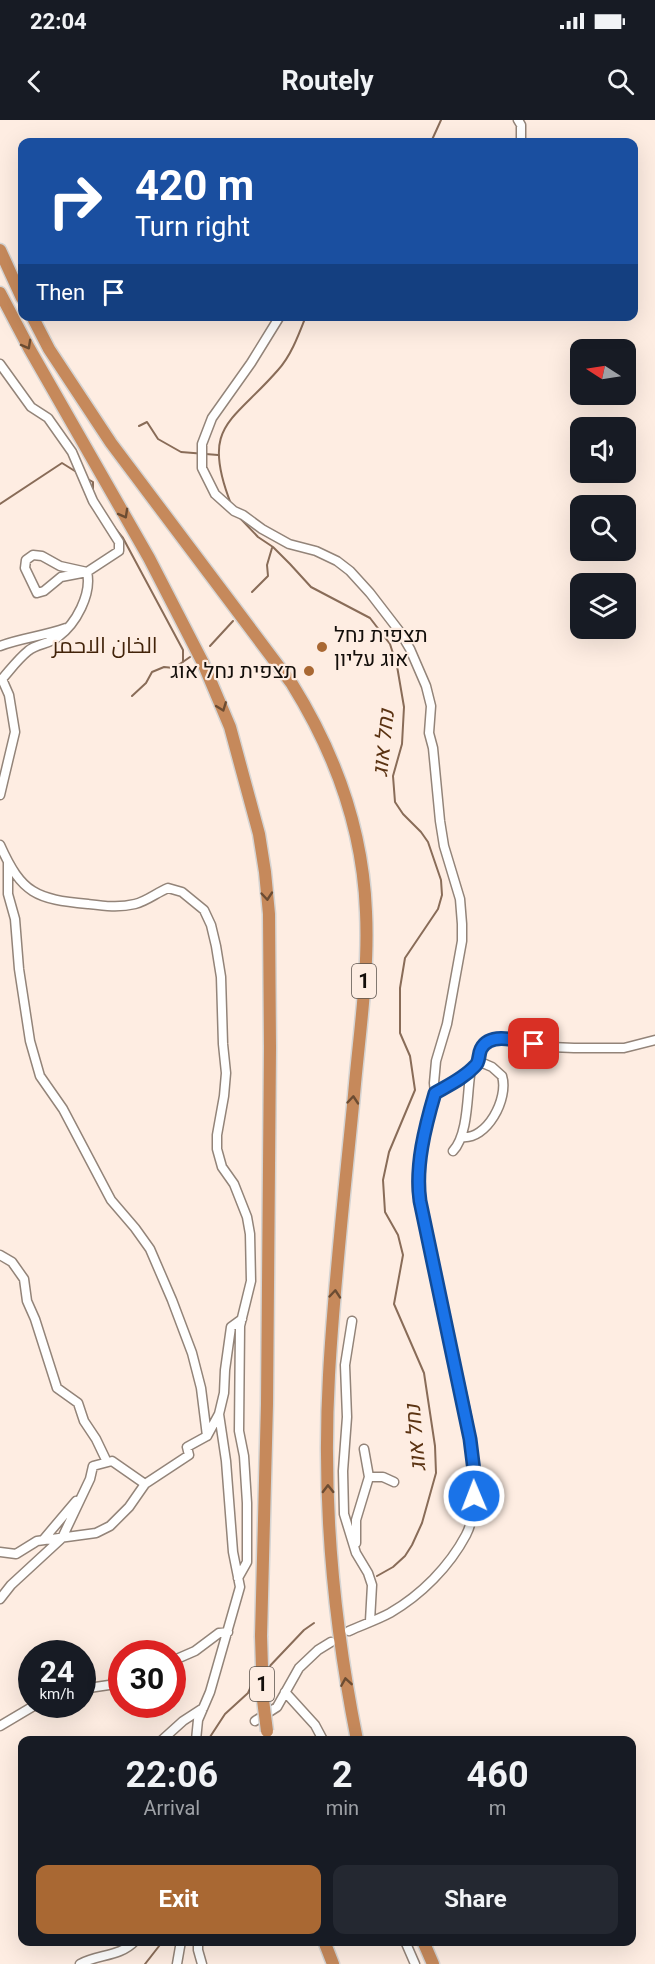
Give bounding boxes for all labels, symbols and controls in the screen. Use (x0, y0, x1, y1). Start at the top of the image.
text: 22:04 (30, 9, 87, 34)
icon: back (18, 65, 51, 98)
text: Routely (281, 65, 374, 97)
icon: search (604, 65, 637, 98)
text: 420 m (135, 161, 254, 210)
icon: right (36, 162, 114, 240)
text: Turn right (135, 211, 250, 243)
icon: arrive (97, 276, 130, 309)
text: Then (36, 280, 85, 305)
one-way arrow (20, 339, 31, 349)
north arrow (570, 339, 636, 405)
map controls (570, 339, 636, 639)
button: sound (570, 417, 636, 483)
button: search (570, 495, 636, 561)
one-way arrow (117, 508, 129, 518)
button: layers (570, 573, 636, 639)
place label: תצפית נחל אוג עליון (334, 623, 428, 671)
district label: الخان الاحمر (50, 633, 158, 658)
marker: תצפית נחל אוג עליון (315, 640, 329, 654)
place label: תצפית נחל אוג (170, 659, 297, 683)
marker: תצפית נחל אוג (302, 664, 316, 678)
one-way arrow (214, 701, 227, 712)
water label: נחל אוג (367, 706, 399, 778)
one-way arrow (260, 891, 273, 900)
road number: 1 (352, 964, 376, 998)
pin (508, 1018, 559, 1069)
icon: arrive (517, 1027, 550, 1060)
one-way arrow (346, 1095, 359, 1104)
one-way arrow (328, 1289, 341, 1298)
water label: נחל אוג (399, 1401, 430, 1473)
position arrow (442, 1464, 506, 1528)
one-way arrow (321, 1484, 334, 1493)
speed limit sign: 30 (108, 1640, 186, 1718)
text: 24 (40, 1654, 74, 1689)
road number: 1 (250, 1667, 274, 1701)
one-way arrow (340, 1678, 353, 1688)
text: km/h (39, 1685, 75, 1703)
text: 22:06 (125, 1754, 218, 1796)
text: 2 (332, 1754, 353, 1796)
text: 460 (467, 1754, 529, 1796)
text: Arrival (143, 1796, 200, 1820)
text: min (326, 1796, 359, 1820)
text: m (489, 1796, 506, 1820)
button: Exit (36, 1865, 321, 1934)
button: Share (333, 1865, 618, 1934)

